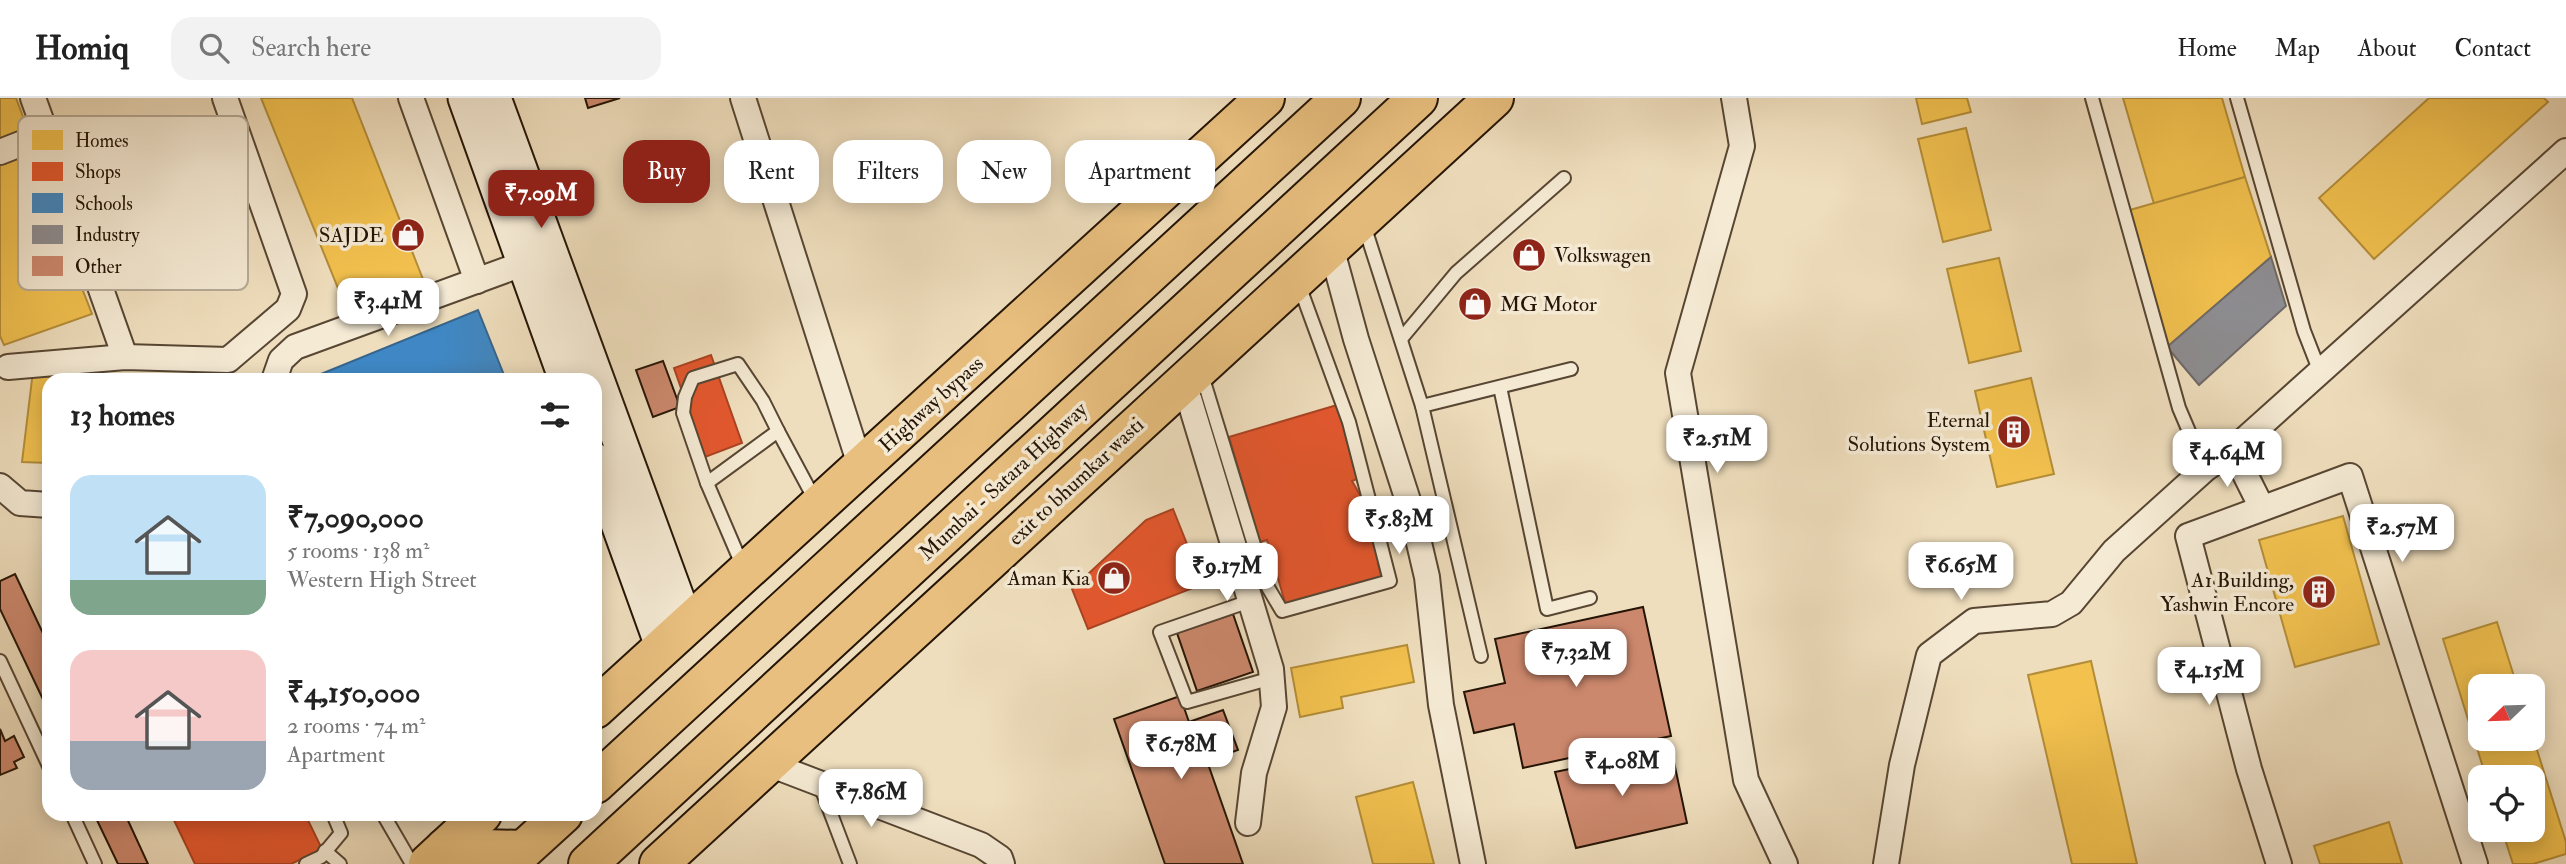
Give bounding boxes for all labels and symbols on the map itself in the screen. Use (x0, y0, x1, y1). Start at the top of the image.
legend (18, 116, 248, 290)
text: Homes (75, 129, 129, 153)
text: Shops (75, 160, 121, 185)
pin: ₹7.09M (484, 170, 598, 230)
text: Schools (75, 192, 133, 216)
shop icon: SAJDE (389, 216, 427, 254)
place label: SAJDE (319, 222, 384, 249)
text: Industry (75, 223, 140, 247)
shop icon: Volkswagen (1510, 236, 1548, 274)
place label: Volkswagen (1554, 242, 1651, 269)
text: Other (75, 255, 122, 279)
pin: ₹3.41M (331, 278, 445, 338)
shop icon: MG Motor (1456, 285, 1494, 323)
place label: MG Motor (1500, 291, 1597, 318)
street label: Highway bypass (873, 350, 989, 459)
street label: Mumbai - Satara Highway (914, 396, 1094, 566)
place label: Eternal Solutions System (1848, 407, 1991, 458)
street label: exit to bhumkar wasti (1003, 411, 1150, 551)
building icon: Eternal Solutions System (1995, 413, 2033, 451)
pin: ₹2.51M (1660, 416, 1774, 475)
pin: ₹4.64M (2170, 430, 2284, 489)
pin: ₹5.83M (1342, 496, 1456, 556)
pin: ₹2.57M (2345, 504, 2459, 564)
pin: ₹6.65M (1904, 542, 2018, 602)
pin: ₹9.17M (1170, 544, 1284, 603)
shop icon: Aman Kia (1095, 559, 1133, 597)
place label: Aman Kia (1007, 565, 1090, 592)
place label: A1 Building, Yashwin Encore (2160, 567, 2294, 618)
building icon: A1 Building, Yashwin Encore (2300, 573, 2338, 611)
pin: ₹7.32M (1519, 630, 1633, 689)
pin: ₹4.15M (2152, 648, 2266, 707)
north arrow (2468, 674, 2544, 751)
pin: ₹6.78M (1124, 722, 1238, 781)
pin: ₹4.08M (1565, 738, 1679, 798)
pin: ₹7.86M (814, 770, 928, 829)

